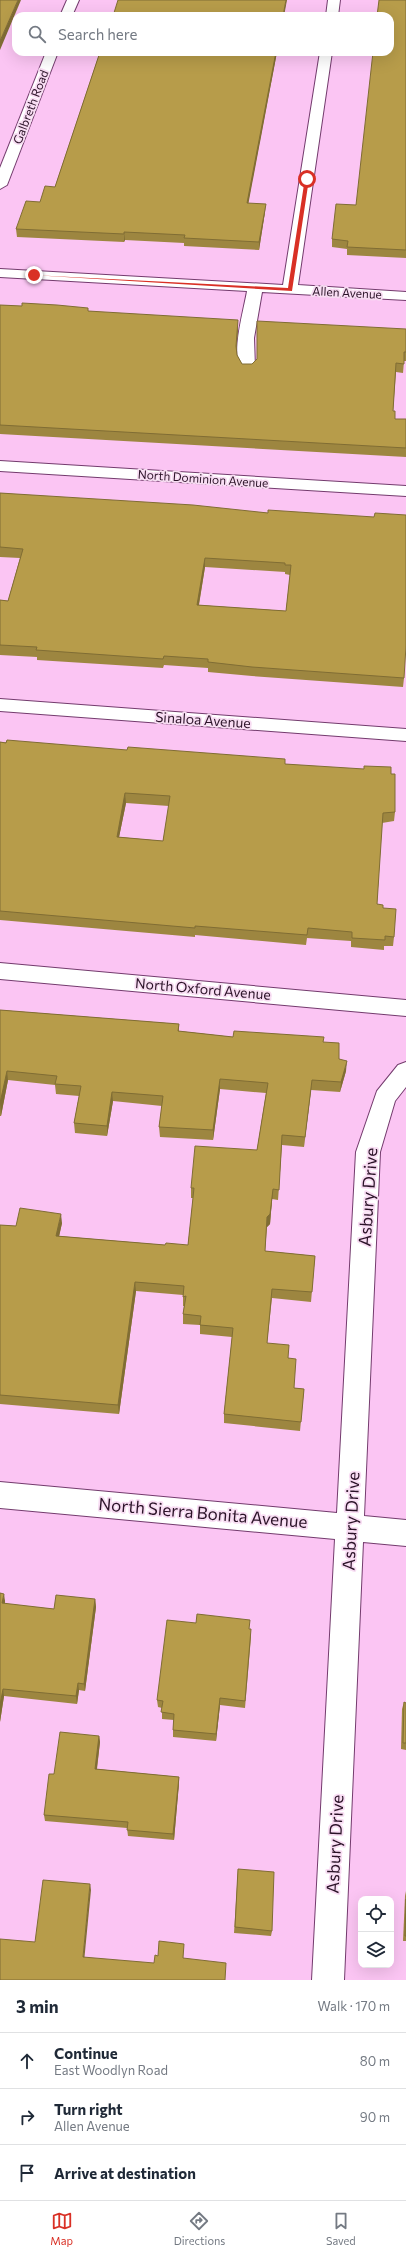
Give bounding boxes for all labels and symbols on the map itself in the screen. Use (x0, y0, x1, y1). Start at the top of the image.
street label: Galbreth Road (10, 68, 51, 146)
route start (298, 170, 316, 188)
route end (25, 266, 43, 284)
street label: Allen Avenue (312, 283, 382, 301)
street label: North Dominion Avenue (137, 466, 269, 490)
street label: Sinaloa Avenue (155, 708, 251, 731)
street label: North Oxford Avenue (135, 974, 272, 1003)
street label: Asbury Drive (354, 1147, 381, 1247)
street label: Asbury Drive (337, 1471, 364, 1571)
street label: North Sierra Bonita Avenue (98, 1493, 308, 1532)
street label: Asbury Drive (321, 1794, 348, 1894)

